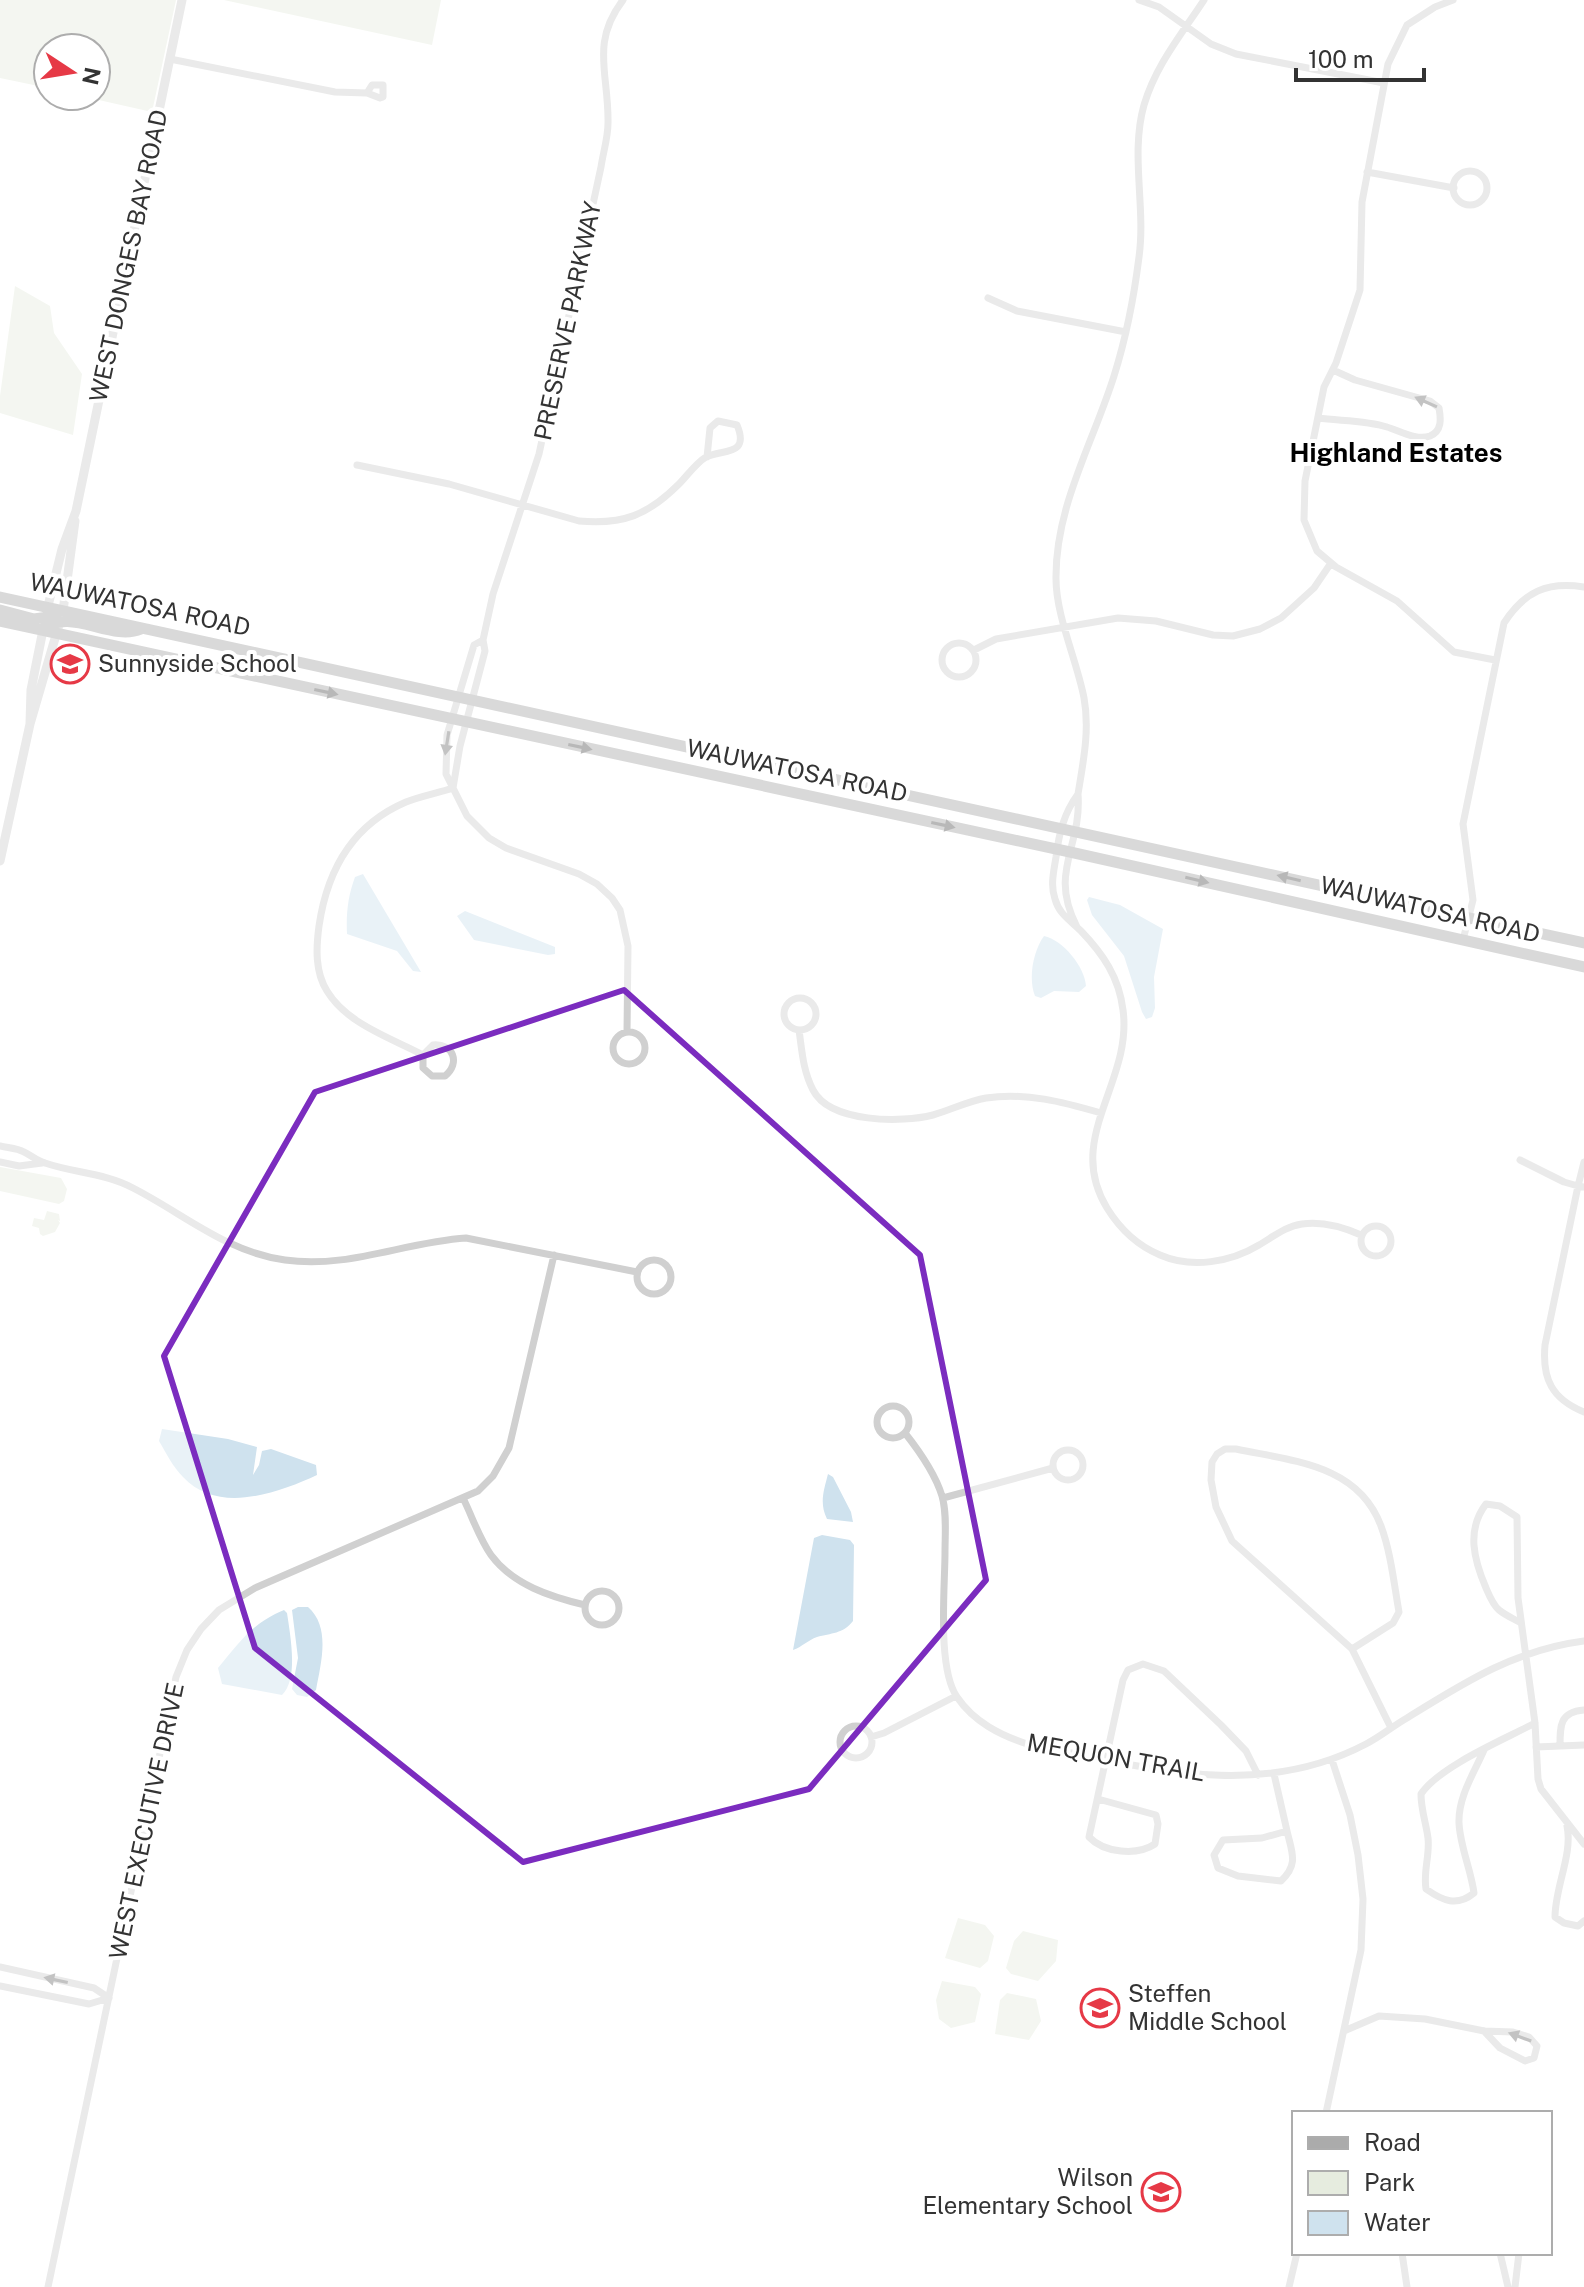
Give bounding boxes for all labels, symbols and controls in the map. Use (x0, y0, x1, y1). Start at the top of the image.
north arrow (32, 32, 112, 112)
scale bar (1296, 32, 1424, 82)
text: 100 m (1308, 45, 1374, 73)
text: N (77, 65, 106, 87)
street label: WEST DONGES BAY ROAD (83, 107, 173, 405)
street label: PRESERVE PARKWAY (528, 198, 606, 443)
one-way arrow (1415, 396, 1438, 409)
district label: Highland Estates (1290, 437, 1502, 468)
street label: WAUWATOSA ROAD (27, 567, 253, 641)
school or university icon: Sunnyside School (49, 643, 91, 685)
place label: Sunnyside School (98, 649, 297, 677)
one-way arrow (313, 686, 338, 699)
one-way arrow (441, 730, 453, 755)
street label: WAUWATOSA ROAD (684, 733, 910, 807)
one-way arrow (567, 741, 592, 754)
one-way arrow (931, 819, 956, 832)
street label: WAUWATOSA ROAD (1318, 870, 1543, 948)
one-way arrow (1276, 871, 1301, 884)
one-way arrow (1185, 874, 1210, 887)
street label: WEST EXECUTIVE DRIVE (103, 1680, 189, 1962)
street label: MEQUON TRAIL (1025, 1728, 1207, 1786)
one-way arrow (43, 1973, 68, 1986)
place label: Steffen Middle School (1128, 1979, 1287, 2035)
school or university icon: Steffen Middle School (1079, 1987, 1121, 2029)
one-way arrow (1508, 2030, 1532, 2042)
legend (1292, 2111, 1552, 2255)
text: Road (1364, 2128, 1421, 2156)
place label: Wilson Elementary School (922, 2163, 1133, 2219)
text: Park (1364, 2168, 1415, 2196)
school or university icon: Wilson Elementary School (1140, 2171, 1182, 2213)
text: Water (1364, 2208, 1431, 2236)

